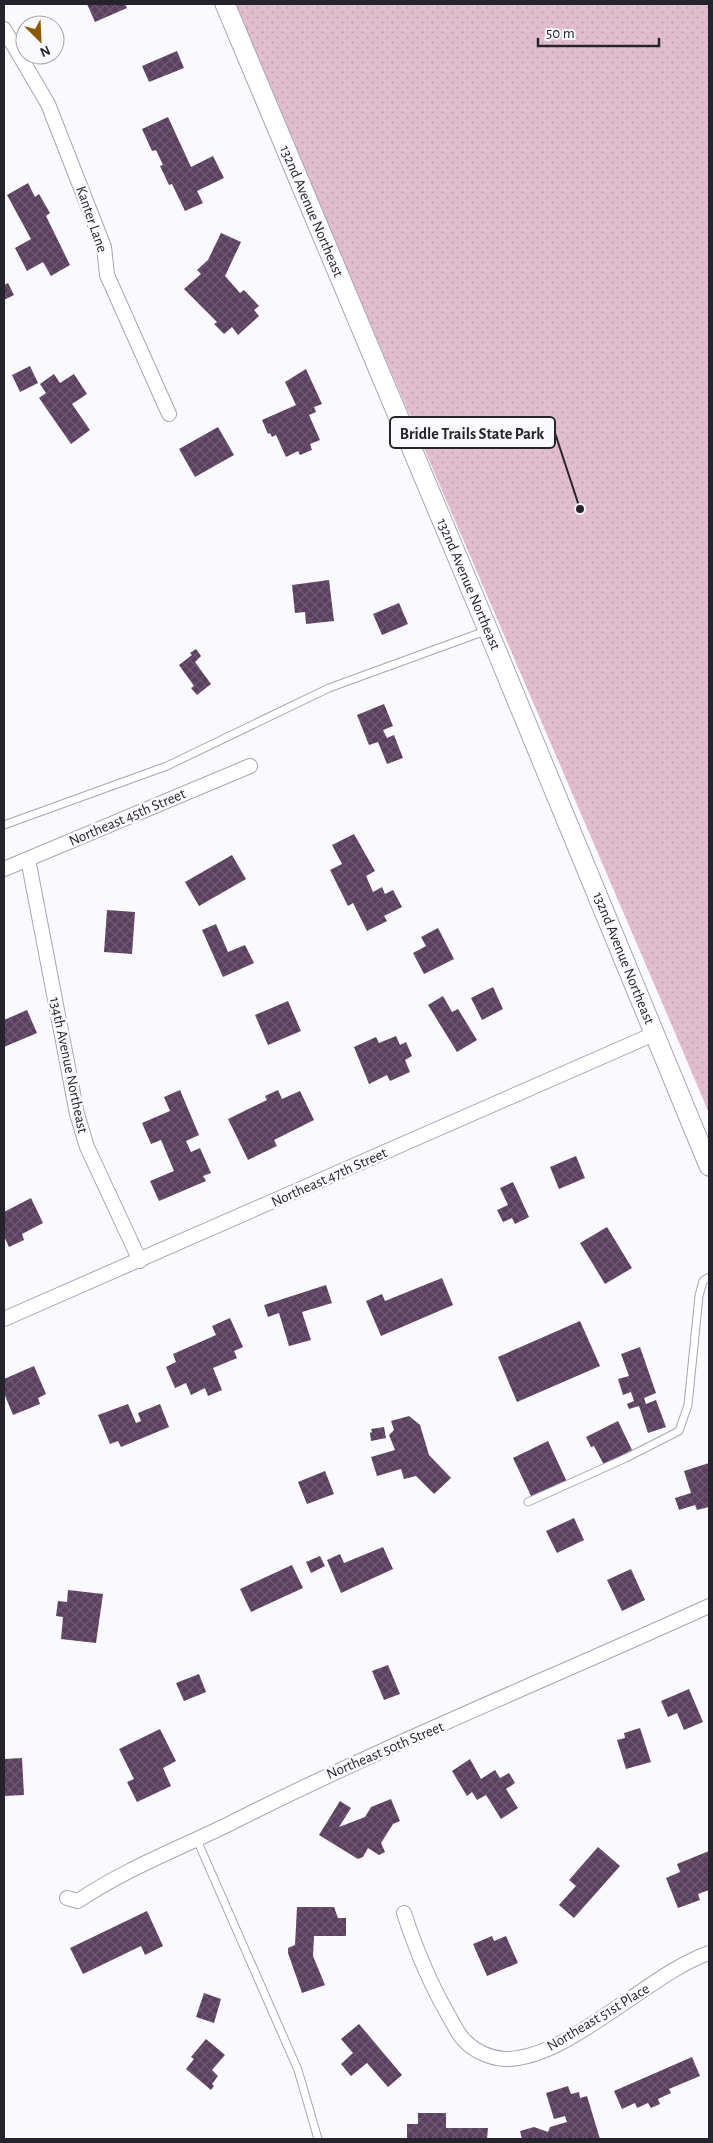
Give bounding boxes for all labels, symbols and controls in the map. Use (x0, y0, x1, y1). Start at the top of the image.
north arrow (15, 15, 65, 65)
scale bar (538, 15, 659, 47)
text: 50 m (546, 26, 575, 41)
text: N (38, 43, 52, 59)
street label: 132nd Avenue Northeast (277, 143, 346, 279)
street label: Kanter Lane (73, 184, 110, 254)
callout: Bridle Trails State Park (390, 417, 555, 448)
text: Bridle Trails State Park (400, 426, 544, 442)
street label: 132nd Avenue Northeast (434, 516, 503, 652)
street label: Northeast 45th Street (67, 786, 188, 849)
street label: 132nd Avenue Northeast (590, 890, 657, 1027)
street label: 134th Avenue Northeast (47, 996, 90, 1135)
street label: Northeast 47th Street (269, 1145, 390, 1210)
street label: Northeast 50th Street (324, 1719, 446, 1782)
street label: Northeast 51st Place (544, 1981, 652, 2054)

